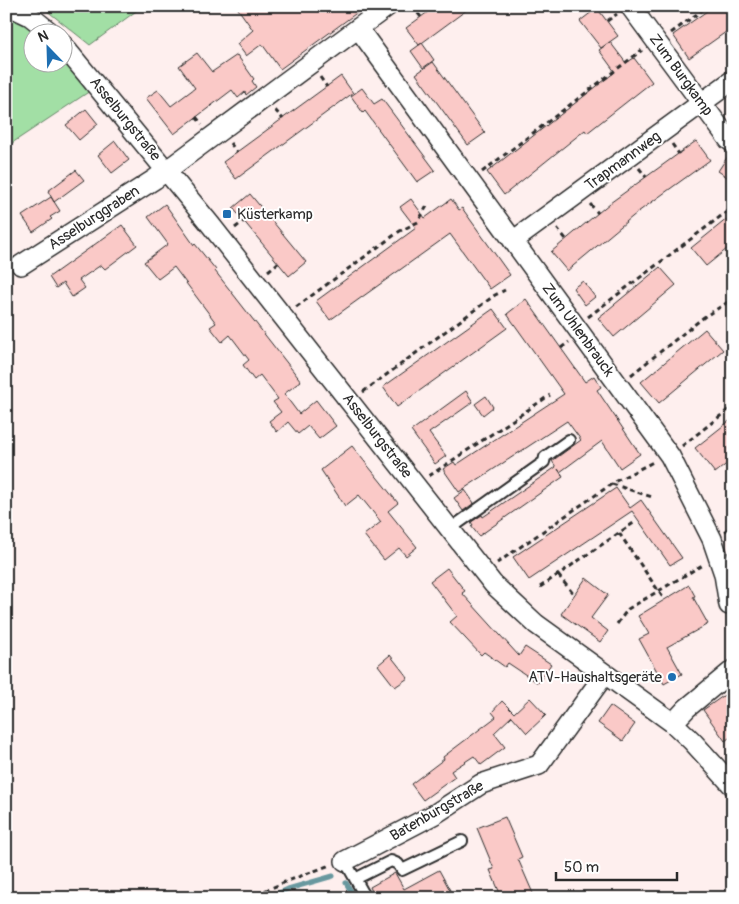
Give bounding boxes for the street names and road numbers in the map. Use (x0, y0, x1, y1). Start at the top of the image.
street label: Zum Burgkamp (645, 30, 717, 120)
street label: Asselburgstraße (85, 73, 165, 165)
street label: Trapmannweg (581, 127, 665, 195)
street label: Asselburggraben (45, 182, 143, 254)
street label: Zum Uhlenbrauck (538, 280, 619, 381)
street label: Asselburgstraße (338, 390, 416, 483)
street label: Batenburgstraße (387, 776, 488, 846)

